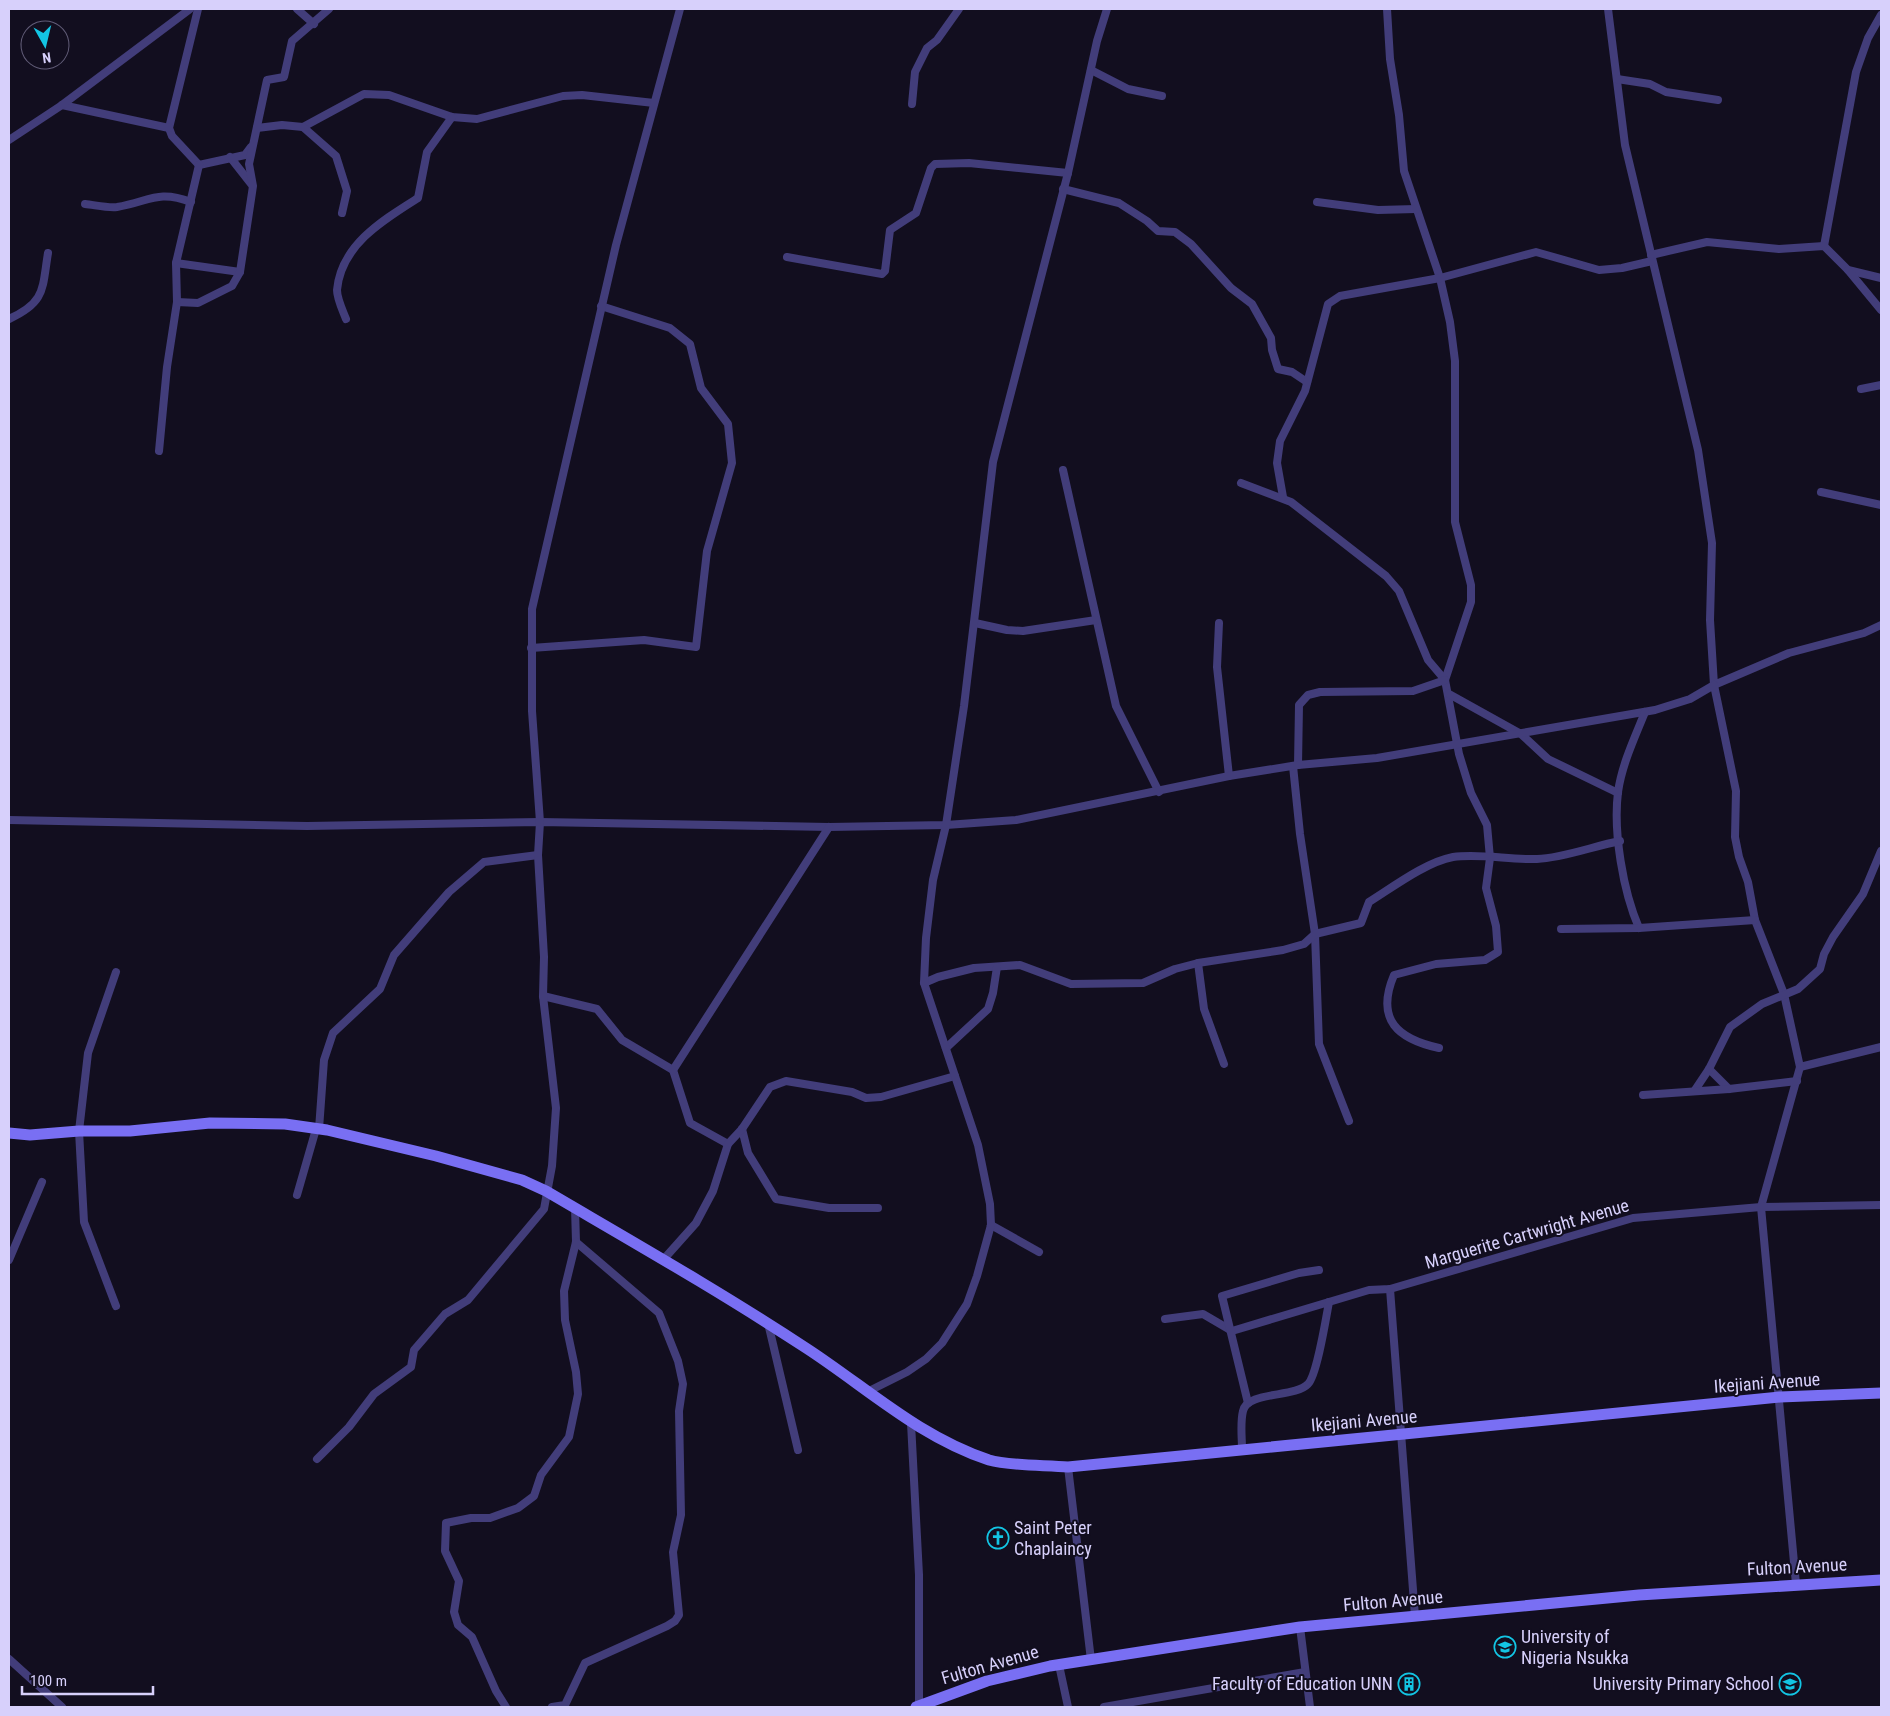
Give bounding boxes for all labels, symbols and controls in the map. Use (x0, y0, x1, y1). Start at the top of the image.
north arrow (20, 20, 70, 70)
text: N (41, 49, 52, 66)
street label: Marguerite Cartwright Avenue (1422, 1194, 1631, 1273)
street label: Ikejiani Avenue (1713, 1368, 1821, 1397)
street label: Ikejiani Avenue (1310, 1405, 1418, 1436)
place label: Saint Peter Chaplaincy (1014, 1517, 1092, 1559)
church icon: Saint Peter Chaplaincy (986, 1526, 1010, 1550)
street label: Fulton Avenue (1746, 1553, 1848, 1580)
street label: Fulton Avenue (1342, 1586, 1444, 1615)
place label: University of Nigeria Nsukka (1521, 1626, 1629, 1668)
school or university icon: University of Nigeria Nsukka (1493, 1635, 1517, 1659)
street label: Fulton Avenue (939, 1641, 1041, 1688)
scale bar (22, 1664, 154, 1696)
text: 100 m (30, 1672, 67, 1690)
building icon: Faculty of Education UNN (1397, 1672, 1421, 1696)
school or university icon: University Primary School (1778, 1672, 1802, 1696)
place label: Faculty of Education UNN (1212, 1673, 1393, 1694)
place label: University Primary School (1593, 1673, 1774, 1694)

